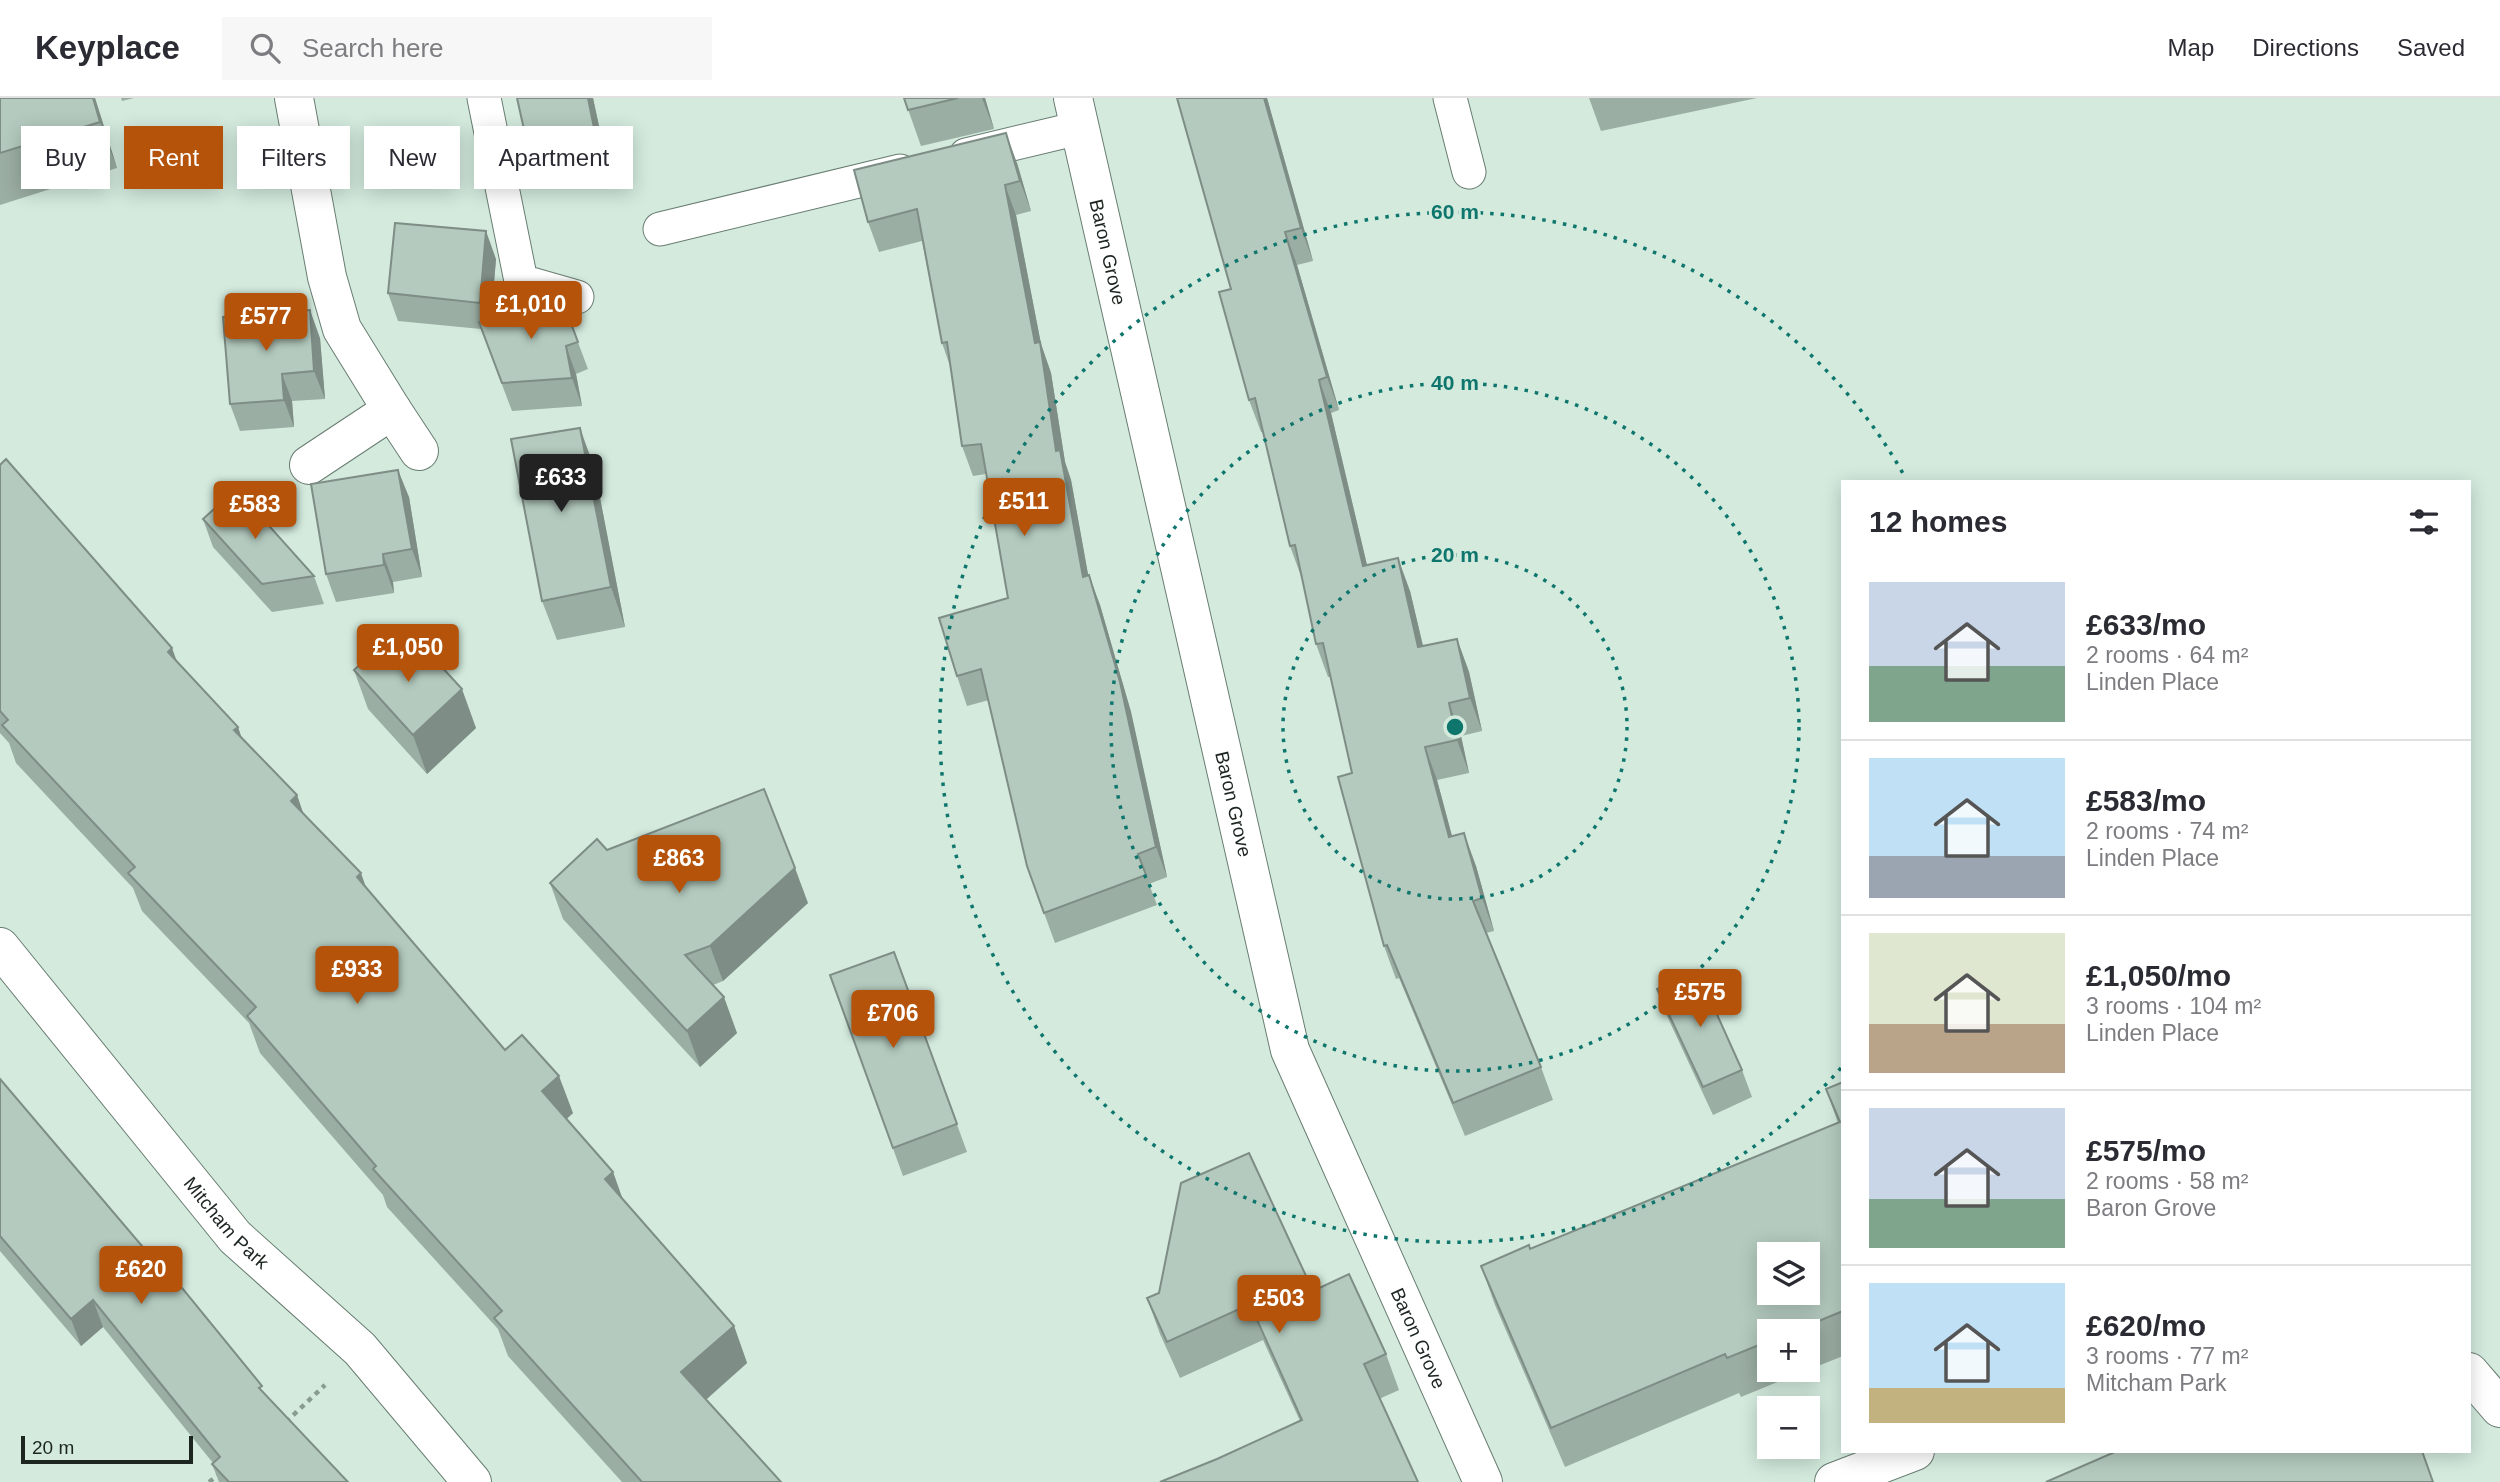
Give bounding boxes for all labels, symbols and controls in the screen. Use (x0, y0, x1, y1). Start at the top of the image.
search box (222, 17, 712, 80)
text: Keyplace (35, 29, 180, 66)
icon: search (246, 29, 284, 67)
text: Search here (302, 33, 444, 63)
text: Map (2168, 34, 2214, 61)
text: Directions (2252, 34, 2359, 61)
text: Saved (2397, 34, 2465, 61)
chip: Buy (21, 126, 110, 189)
chip: Rent (124, 126, 223, 189)
chip: Filters (237, 126, 350, 189)
chip: New (364, 126, 460, 189)
chip: Apartment (474, 126, 633, 189)
street label: Baron Grove (1086, 197, 1130, 307)
text: 60 m (1431, 200, 1479, 223)
pin: £1,010 (474, 282, 588, 341)
text: £1,010 (496, 291, 566, 317)
pin: £577 (225, 294, 307, 353)
text: £577 (240, 303, 292, 329)
text: 40 m (1431, 371, 1479, 394)
pin: £633 (520, 454, 602, 514)
text: £633 (535, 464, 587, 490)
pin: £511 (983, 478, 1065, 538)
pin: £583 (214, 482, 296, 541)
text: £511 (999, 488, 1049, 514)
text: £583 (229, 491, 281, 517)
icon: filters (2405, 503, 2443, 541)
text: 12 homes (1869, 505, 2007, 538)
text: 20 m (1431, 543, 1479, 566)
text: £633/mo (2086, 608, 2206, 641)
icon: home (1925, 610, 2009, 694)
pin: £1,050 (351, 624, 465, 684)
text: £1,050 (373, 634, 443, 660)
text: 2 rooms · 64 m² (2086, 642, 2248, 668)
text: Linden Place (2086, 669, 2219, 695)
centre of rings (1443, 715, 1467, 739)
street label: Baron Grove (1212, 749, 1256, 859)
text: £583/mo (2086, 784, 2206, 817)
icon: home (1925, 786, 2009, 870)
text: 2 rooms · 74 m² (2086, 818, 2248, 844)
pin: £863 (638, 836, 720, 895)
text: £863 (653, 845, 705, 871)
text: Linden Place (2086, 845, 2219, 871)
pin: £933 (316, 946, 398, 1006)
text: £933 (331, 956, 383, 982)
text: £1,050/mo (2086, 959, 2231, 992)
icon: home (1925, 961, 2009, 1045)
pin: £575 (1659, 970, 1741, 1029)
text: £575 (1674, 979, 1726, 1005)
pin: £706 (852, 990, 934, 1050)
text: 3 rooms · 104 m² (2086, 993, 2261, 1019)
text: £706 (867, 1000, 919, 1026)
text: Linden Place (2086, 1020, 2219, 1046)
text: £575/mo (2086, 1134, 2206, 1167)
icon: home (1925, 1136, 2009, 1220)
text: 2 rooms · 58 m² (2086, 1168, 2248, 1194)
street label: Mitcham Park (180, 1173, 274, 1273)
text: Baron Grove (2086, 1195, 2216, 1221)
map controls (1757, 1242, 1820, 1459)
button: layers (1757, 1242, 1820, 1305)
pin: £620 (100, 1246, 182, 1306)
text: £620 (115, 1256, 167, 1282)
pin: £503 (1238, 1276, 1320, 1335)
text: £503 (1253, 1285, 1305, 1311)
street label: Baron Grove (1387, 1285, 1450, 1392)
text: £620/mo (2086, 1309, 2206, 1342)
icon: home (1925, 1311, 2009, 1395)
button: + (1757, 1319, 1820, 1382)
text: 3 rooms · 77 m² (2086, 1343, 2248, 1369)
text: Mitcham Park (2086, 1370, 2227, 1396)
button: − (1757, 1396, 1820, 1459)
scale bar (21, 1433, 192, 1465)
text: 20 m (32, 1437, 74, 1458)

